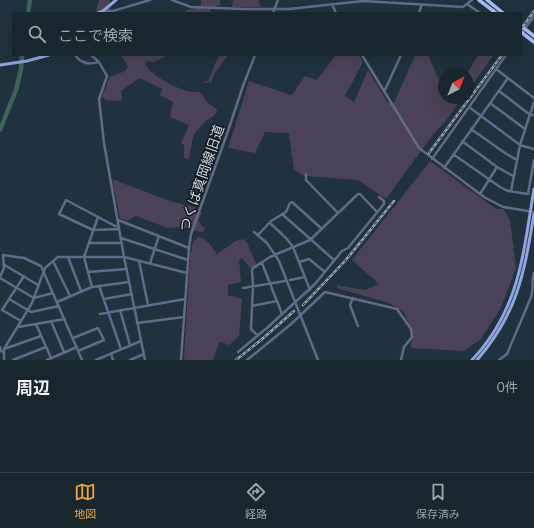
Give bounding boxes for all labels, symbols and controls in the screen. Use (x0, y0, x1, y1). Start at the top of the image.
search box (12, 12, 522, 56)
icon: search (26, 23, 48, 45)
text: ここで検索 (58, 26, 133, 44)
north arrow (438, 68, 474, 104)
street label: つくば真岡線旧道 (175, 122, 227, 234)
text: 周辺 (16, 377, 50, 398)
text: 0件 (497, 379, 518, 395)
tab: 地図 (74, 481, 96, 521)
tab: 経路 (245, 481, 267, 521)
tab: 保存済み (416, 481, 460, 521)

